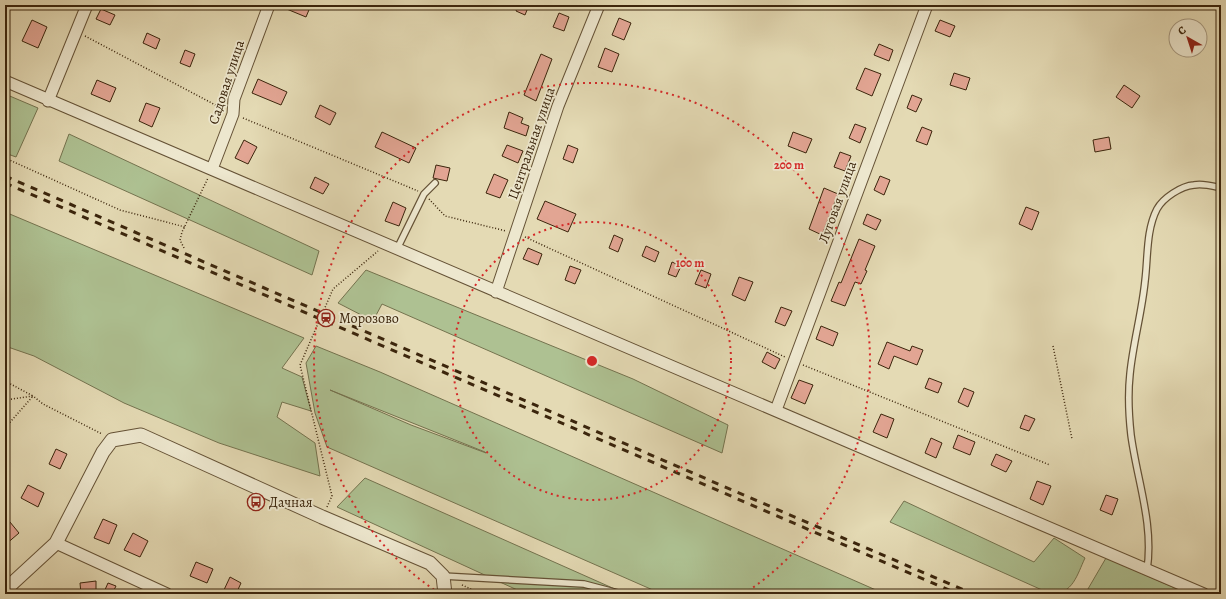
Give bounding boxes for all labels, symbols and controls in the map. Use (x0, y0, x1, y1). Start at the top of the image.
north arrow (1168, 18, 1208, 58)
text: С (1175, 23, 1190, 39)
street label: Садовая улица (204, 37, 249, 127)
street label: Центральная улица (503, 84, 560, 202)
text: 200 m (774, 157, 804, 173)
street label: Луговая улица (814, 158, 861, 246)
text: 100 m (676, 255, 704, 271)
station icon: Морозово (316, 308, 336, 328)
place label: Морозово (339, 309, 399, 328)
centre of rings (585, 354, 599, 368)
bus stop icon: Дачная (246, 492, 266, 512)
place label: Дачная (269, 493, 313, 512)

